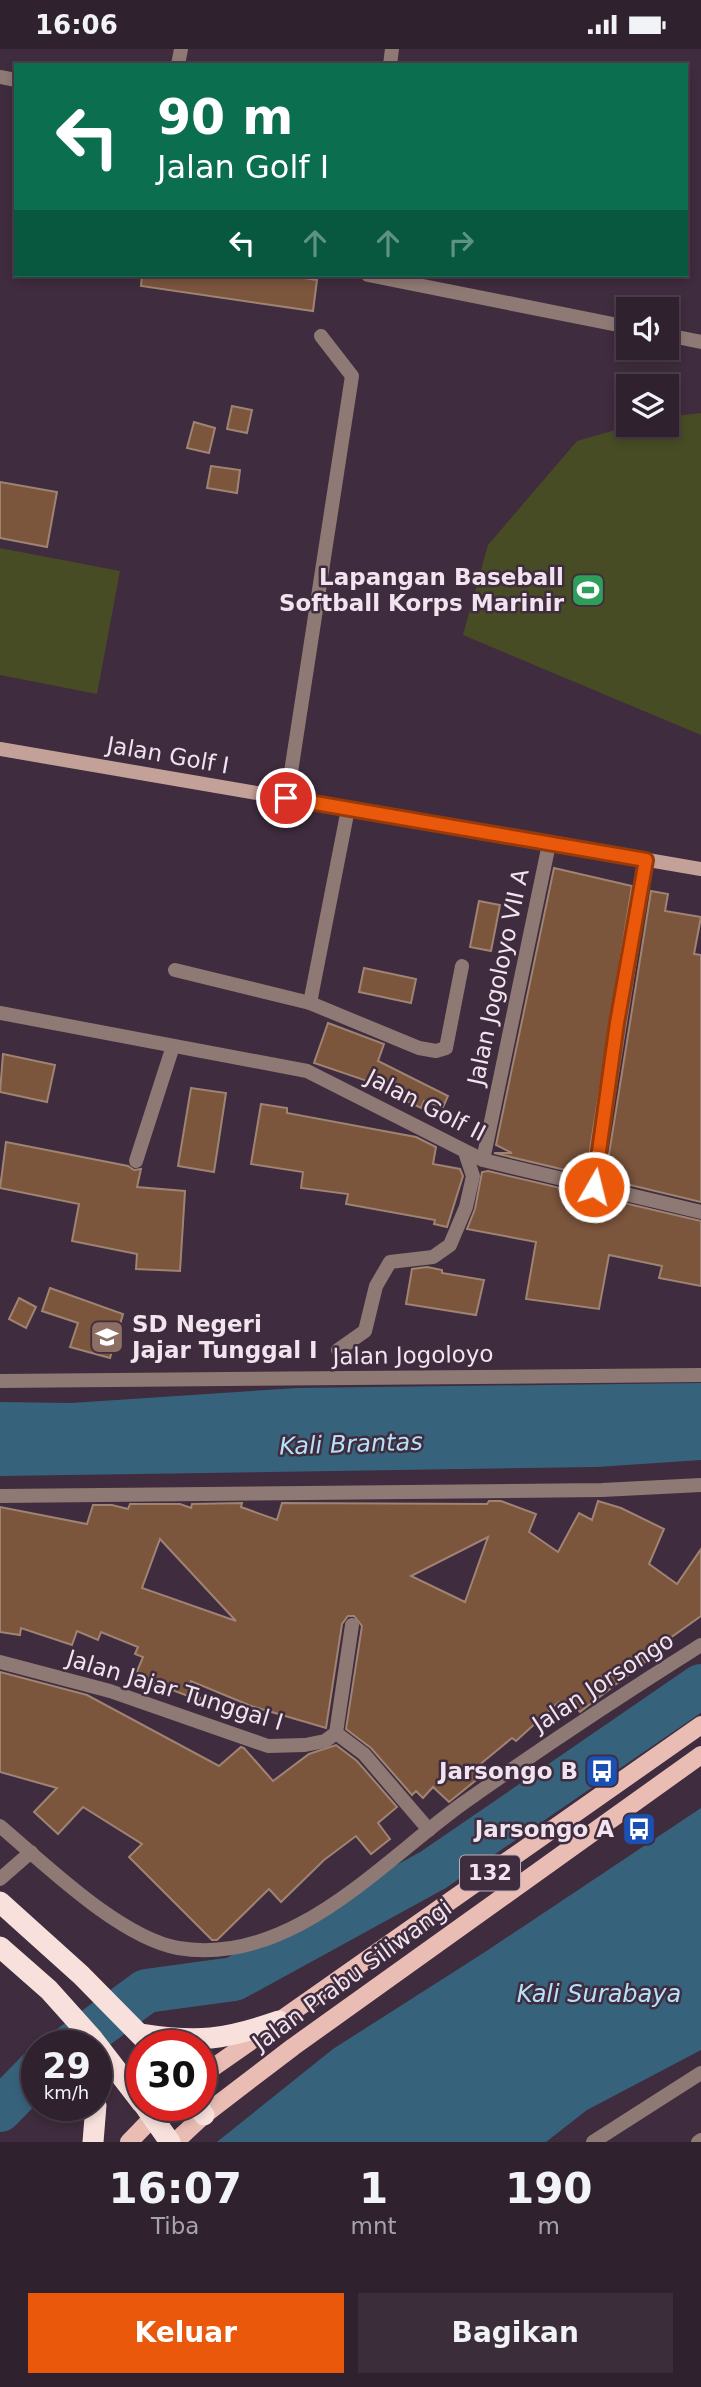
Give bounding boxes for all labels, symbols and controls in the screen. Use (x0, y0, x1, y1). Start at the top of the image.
text: 16:06 (35, 10, 118, 40)
text: 90 m (157, 89, 293, 146)
icon: left (42, 91, 133, 182)
text: Jalan Golf I (157, 148, 329, 186)
icon: left (223, 224, 261, 262)
icon: ahead (296, 224, 334, 262)
icon: ahead (369, 224, 407, 262)
icon: right (442, 224, 480, 262)
map controls (616, 297, 679, 437)
button: sound (616, 297, 679, 360)
button: layers (616, 374, 679, 437)
place label: Lapangan Baseball Softball Korps Marinir (279, 564, 565, 616)
sports icon: Lapangan Baseball Softball Korps Marinir (569, 571, 607, 609)
street label: Jalan Golf I (103, 731, 231, 779)
pin (256, 768, 316, 828)
icon: arrive (267, 779, 305, 817)
street label: Jalan Jogoloyo VII A (462, 866, 534, 1090)
street label: Jalan Golf II (360, 1063, 490, 1146)
position arrow (557, 1150, 631, 1224)
place label: SD Negeri Jajar Tunggal I (130, 1311, 318, 1363)
school or university icon: SD Negeri Jajar Tunggal I (88, 1318, 126, 1356)
street label: Jalan Jogoloyo (330, 1341, 494, 1369)
water label: Kali Brantas (279, 1428, 423, 1460)
street label: Jalan Jorsongo (526, 1627, 678, 1738)
street label: Jalan Jajar Tunggal I (62, 1644, 286, 1735)
bus stop icon: Jarsongo B (583, 1752, 621, 1790)
place label: Jarsongo B (437, 1758, 578, 1784)
bus stop icon: Jarsongo A (620, 1810, 658, 1848)
place label: Jarsongo A (473, 1816, 614, 1842)
road number: 132 (460, 1855, 520, 1891)
street label: Jalan Prabu Siliwangi (246, 1894, 456, 2057)
water label: Kali Surabaya (517, 1980, 681, 2008)
speed limit sign: 30 (126, 2030, 217, 2121)
text: 29 (42, 2046, 91, 2086)
text: km/h (44, 2082, 89, 2103)
text: 16:07 (108, 2164, 242, 2213)
text: 1 (359, 2164, 388, 2213)
text: 190 (505, 2164, 593, 2213)
text: Tiba (151, 2213, 199, 2239)
text: mnt (351, 2213, 397, 2239)
text: m (538, 2213, 560, 2239)
button: Keluar (28, 2293, 344, 2373)
button: Bagikan (358, 2293, 673, 2373)

